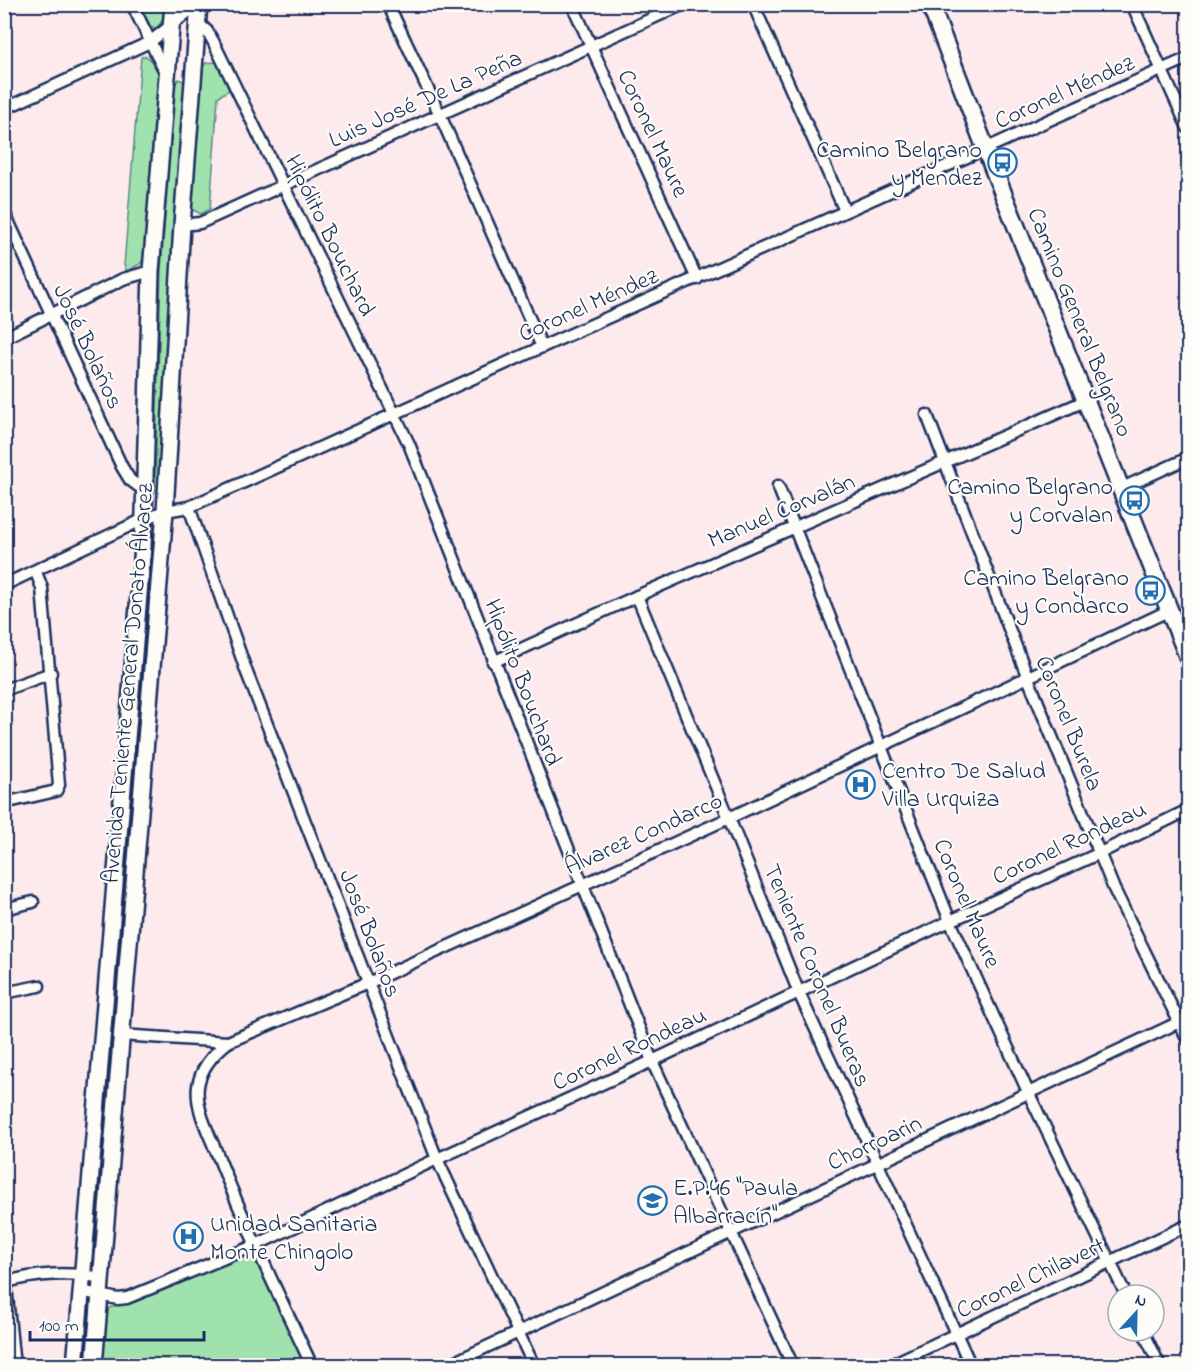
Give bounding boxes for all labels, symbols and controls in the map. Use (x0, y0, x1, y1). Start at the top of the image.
street label: Luis José De La Peña (324, 42, 528, 159)
street label: Coronel Méndez (990, 46, 1141, 140)
street label: Coronel Maure (607, 64, 697, 204)
place label: Camino Belgrano y Mendez (816, 134, 983, 198)
bus stop icon: Camino Belgrano y Mendez (987, 147, 1019, 179)
street label: Hipólito Bouchard (274, 149, 383, 323)
street label: Camino General Belgrano (1017, 203, 1141, 443)
street label: Coronel Méndez (514, 259, 665, 353)
street label: José Bolaños (42, 279, 131, 415)
street label: Manuel Corvalán (703, 465, 861, 559)
place label: Camino Belgrano y Corvalan (947, 471, 1113, 535)
street label: Avenida Teniente General Donato Álvarez (95, 481, 165, 885)
bus stop icon: Camino Belgrano y Corvalan (1118, 484, 1150, 516)
place label: Camino Belgrano y Condarco (963, 562, 1129, 626)
bus stop icon: Camino Belgrano y Condarco (1134, 575, 1166, 607)
street label: Hipólito Bouchard (474, 594, 570, 772)
street label: Coronel Burela (1025, 651, 1111, 797)
place label: Centro De Salud Villa Urquiza (881, 755, 1046, 818)
hospital icon: Centro De Salud Villa Urquiza (845, 768, 877, 800)
street label: Álvarez Condarco (559, 785, 729, 886)
street label: Coronel Rondeau (987, 793, 1153, 895)
street label: Coronel Maure (923, 834, 1009, 974)
street label: Teniente Coronel Bueras (753, 859, 879, 1093)
street label: José Bolaños (328, 865, 409, 1003)
street label: Coronel Rondeau (547, 999, 713, 1101)
street label: Chorroarin (822, 1107, 928, 1181)
place label: E.P.46 "Paula Albarracín" (673, 1172, 798, 1235)
school or university icon: E.P.46 "Paula Albarracín" (636, 1185, 668, 1217)
place label: Unidad Sanitaria Monte Chingolo (210, 1208, 378, 1271)
hospital icon: Unidad Sanitaria Monte Chingolo (173, 1221, 205, 1253)
street label: Coronel Chilavert (951, 1230, 1111, 1329)
north arrow (1106, 1283, 1166, 1343)
text: N (1131, 1288, 1151, 1314)
scale bar (30, 1304, 204, 1342)
text: 100 m (39, 1314, 79, 1340)

